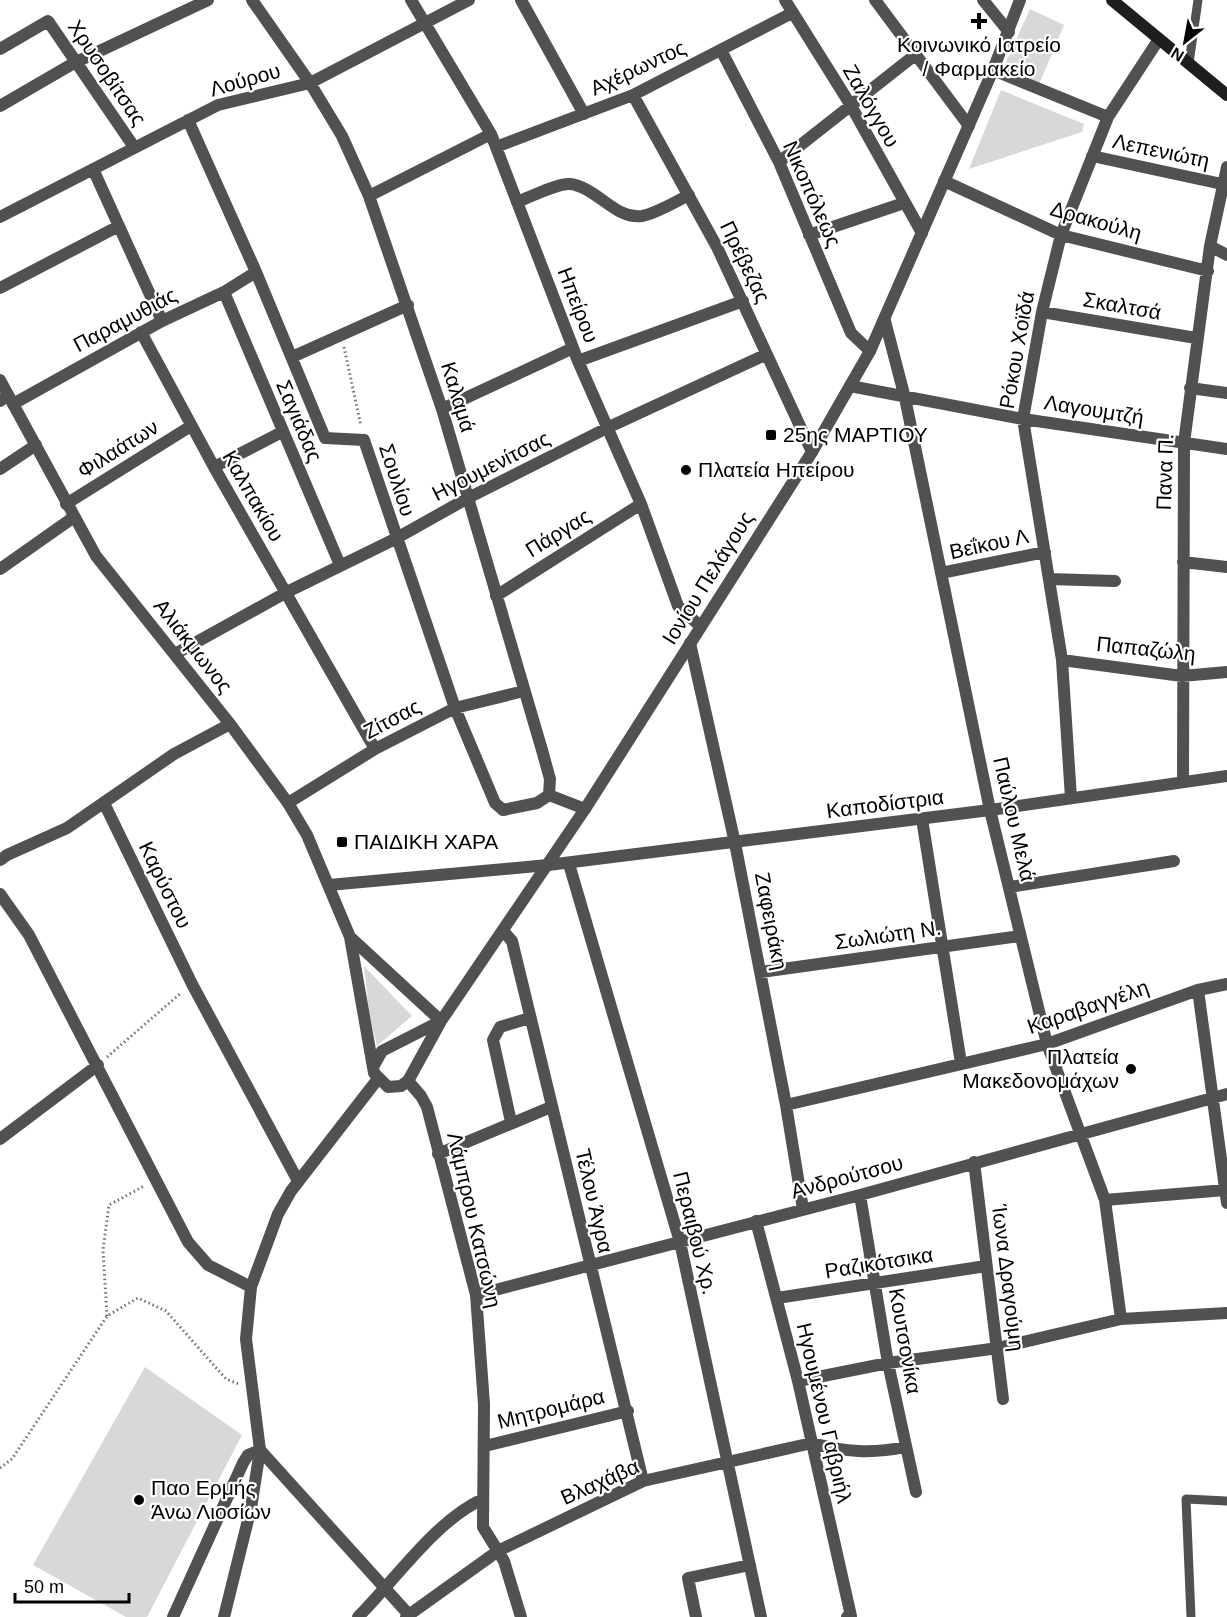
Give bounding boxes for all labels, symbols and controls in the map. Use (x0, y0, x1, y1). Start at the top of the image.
marker: Κοινωνικό Ιατρείο / Φαρμακείο (970, 12, 988, 30)
north arrow (1155, 12, 1215, 72)
street label: Χρυσοβίτσας (64, 16, 151, 130)
place label: Κοινωνικό Ιατρείο / Φαρμακείο (897, 33, 1061, 80)
street label: Αχέρωντος (586, 35, 689, 100)
text: N (1168, 44, 1187, 65)
street label: Λούρου (207, 58, 283, 101)
street label: Ζαλόγγου (839, 61, 904, 151)
street label: Λεπενιώτη (1111, 129, 1212, 172)
street label: Νικοπόλεως (779, 137, 846, 250)
street label: Δρακούλη (1048, 197, 1144, 244)
street label: Πρέβεζας (716, 217, 775, 306)
street label: Ηπείρου (554, 264, 603, 346)
street label: Παραμυθιάς (69, 283, 180, 356)
street label: Σκαλτσά (1081, 287, 1163, 324)
street label: Ρόκου Χοϊδά (995, 289, 1038, 411)
street label: Καλαμά (437, 359, 480, 435)
street label: Σαγιάδας (272, 377, 327, 465)
street label: Λαγουμτζή (1043, 390, 1146, 429)
street label: Φιλαάτων (73, 415, 162, 482)
place label: 25ης ΜΑΡΤΙΟΥ (783, 423, 928, 446)
street label: Ηγουμενίτσας (428, 426, 553, 505)
marker: 25ης ΜΑΡΤΙΟΥ (764, 428, 778, 442)
street label: Πανα Π. (1152, 433, 1177, 511)
street label: Σουλίου (375, 441, 420, 519)
street label: Καλπακίου (218, 446, 289, 545)
place label: Πλατεία Ηπείρου (698, 458, 855, 481)
marker: Πλατεία Ηπείρου (679, 463, 693, 477)
street label: Πάργας (521, 504, 594, 561)
street label: Ιονίου Πελάγους (657, 507, 758, 648)
street label: Βεΐκου Λ (947, 524, 1030, 563)
street label: Αλιάκμωνος (150, 594, 237, 697)
street label: Παπαζώλη (1095, 632, 1197, 665)
street label: Ζίτσας (360, 694, 424, 743)
street label: Παύλου Μελά (989, 754, 1040, 883)
street label: Καποδίστρια (825, 785, 945, 822)
place label: ΠΑΙΔΙΚΗ ΧΑΡΑ (354, 830, 498, 853)
marker: ΠΑΙΔΙΚΗ ΧΑΡΑ (335, 835, 349, 849)
street label: Καρύστου (135, 838, 196, 932)
street label: Ζαφειράκη (751, 870, 792, 972)
street label: Σωλιώτη Ν. (833, 916, 943, 953)
street label: Καραβαγγέλη (1024, 975, 1152, 1038)
place label: Πλατεία Μακεδονομάχων (962, 1045, 1119, 1092)
marker: Πλατεία Μακεδονομάχων (1124, 1062, 1138, 1076)
street label: Λάμπρου Κατσώνη (443, 1130, 506, 1310)
street label: Τέλου Άγρα (571, 1147, 618, 1255)
street label: Ανδρούτσου (788, 1151, 905, 1203)
street label: Περαιβού Χρ. (669, 1169, 722, 1297)
street label: Ίωνα Δραγούμη (988, 1202, 1029, 1352)
street label: Ραζικότσικα (823, 1243, 935, 1282)
street label: Κουτσονίκα (885, 1286, 926, 1396)
street label: Ηγουμένου Γαβριήλ (793, 1320, 857, 1506)
street label: Μητρομάρα (495, 1384, 607, 1433)
street label: Βλαχάβα (557, 1454, 642, 1509)
place label: Παο Ερμής Άνω Λιοσίων (151, 1476, 271, 1523)
marker: Παο Ερμής Άνω Λιοσίων (132, 1493, 146, 1507)
scale bar (15, 1566, 129, 1604)
text: 50 m (24, 1577, 64, 1597)

